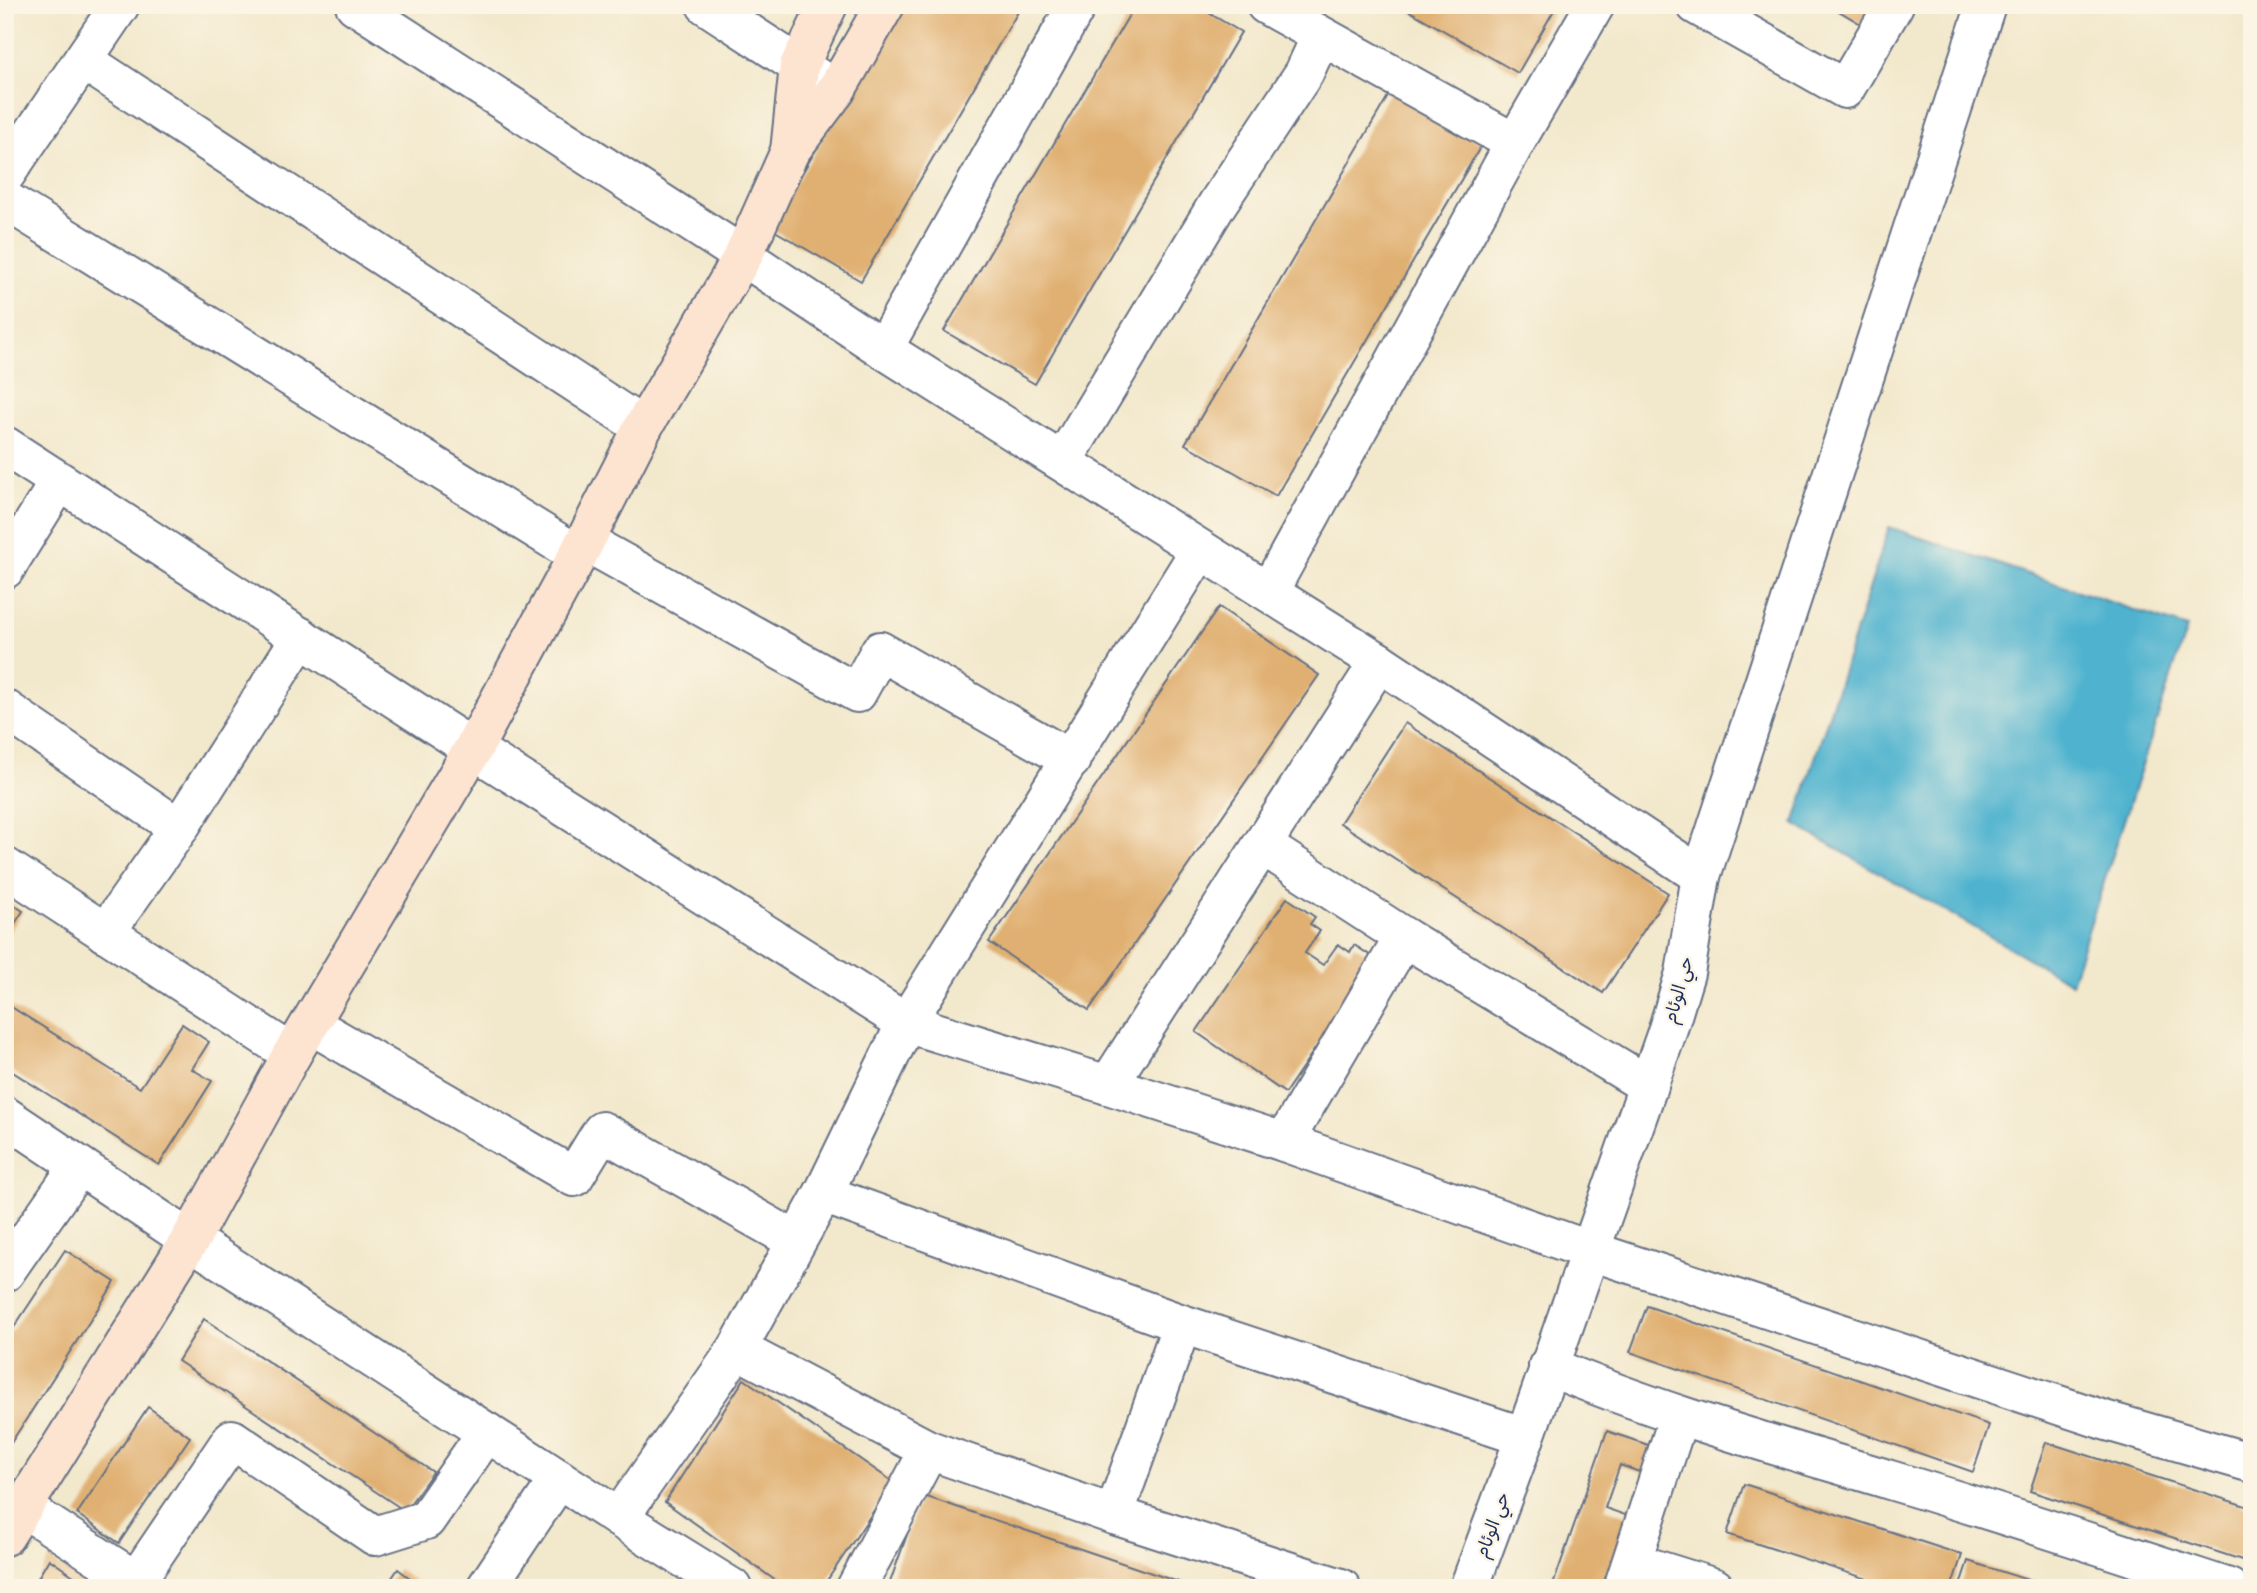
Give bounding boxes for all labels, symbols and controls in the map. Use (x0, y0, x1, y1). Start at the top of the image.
street label: حي الوئام (1658, 954, 1703, 1028)
street label: حي الوئام (1469, 1489, 1519, 1563)

